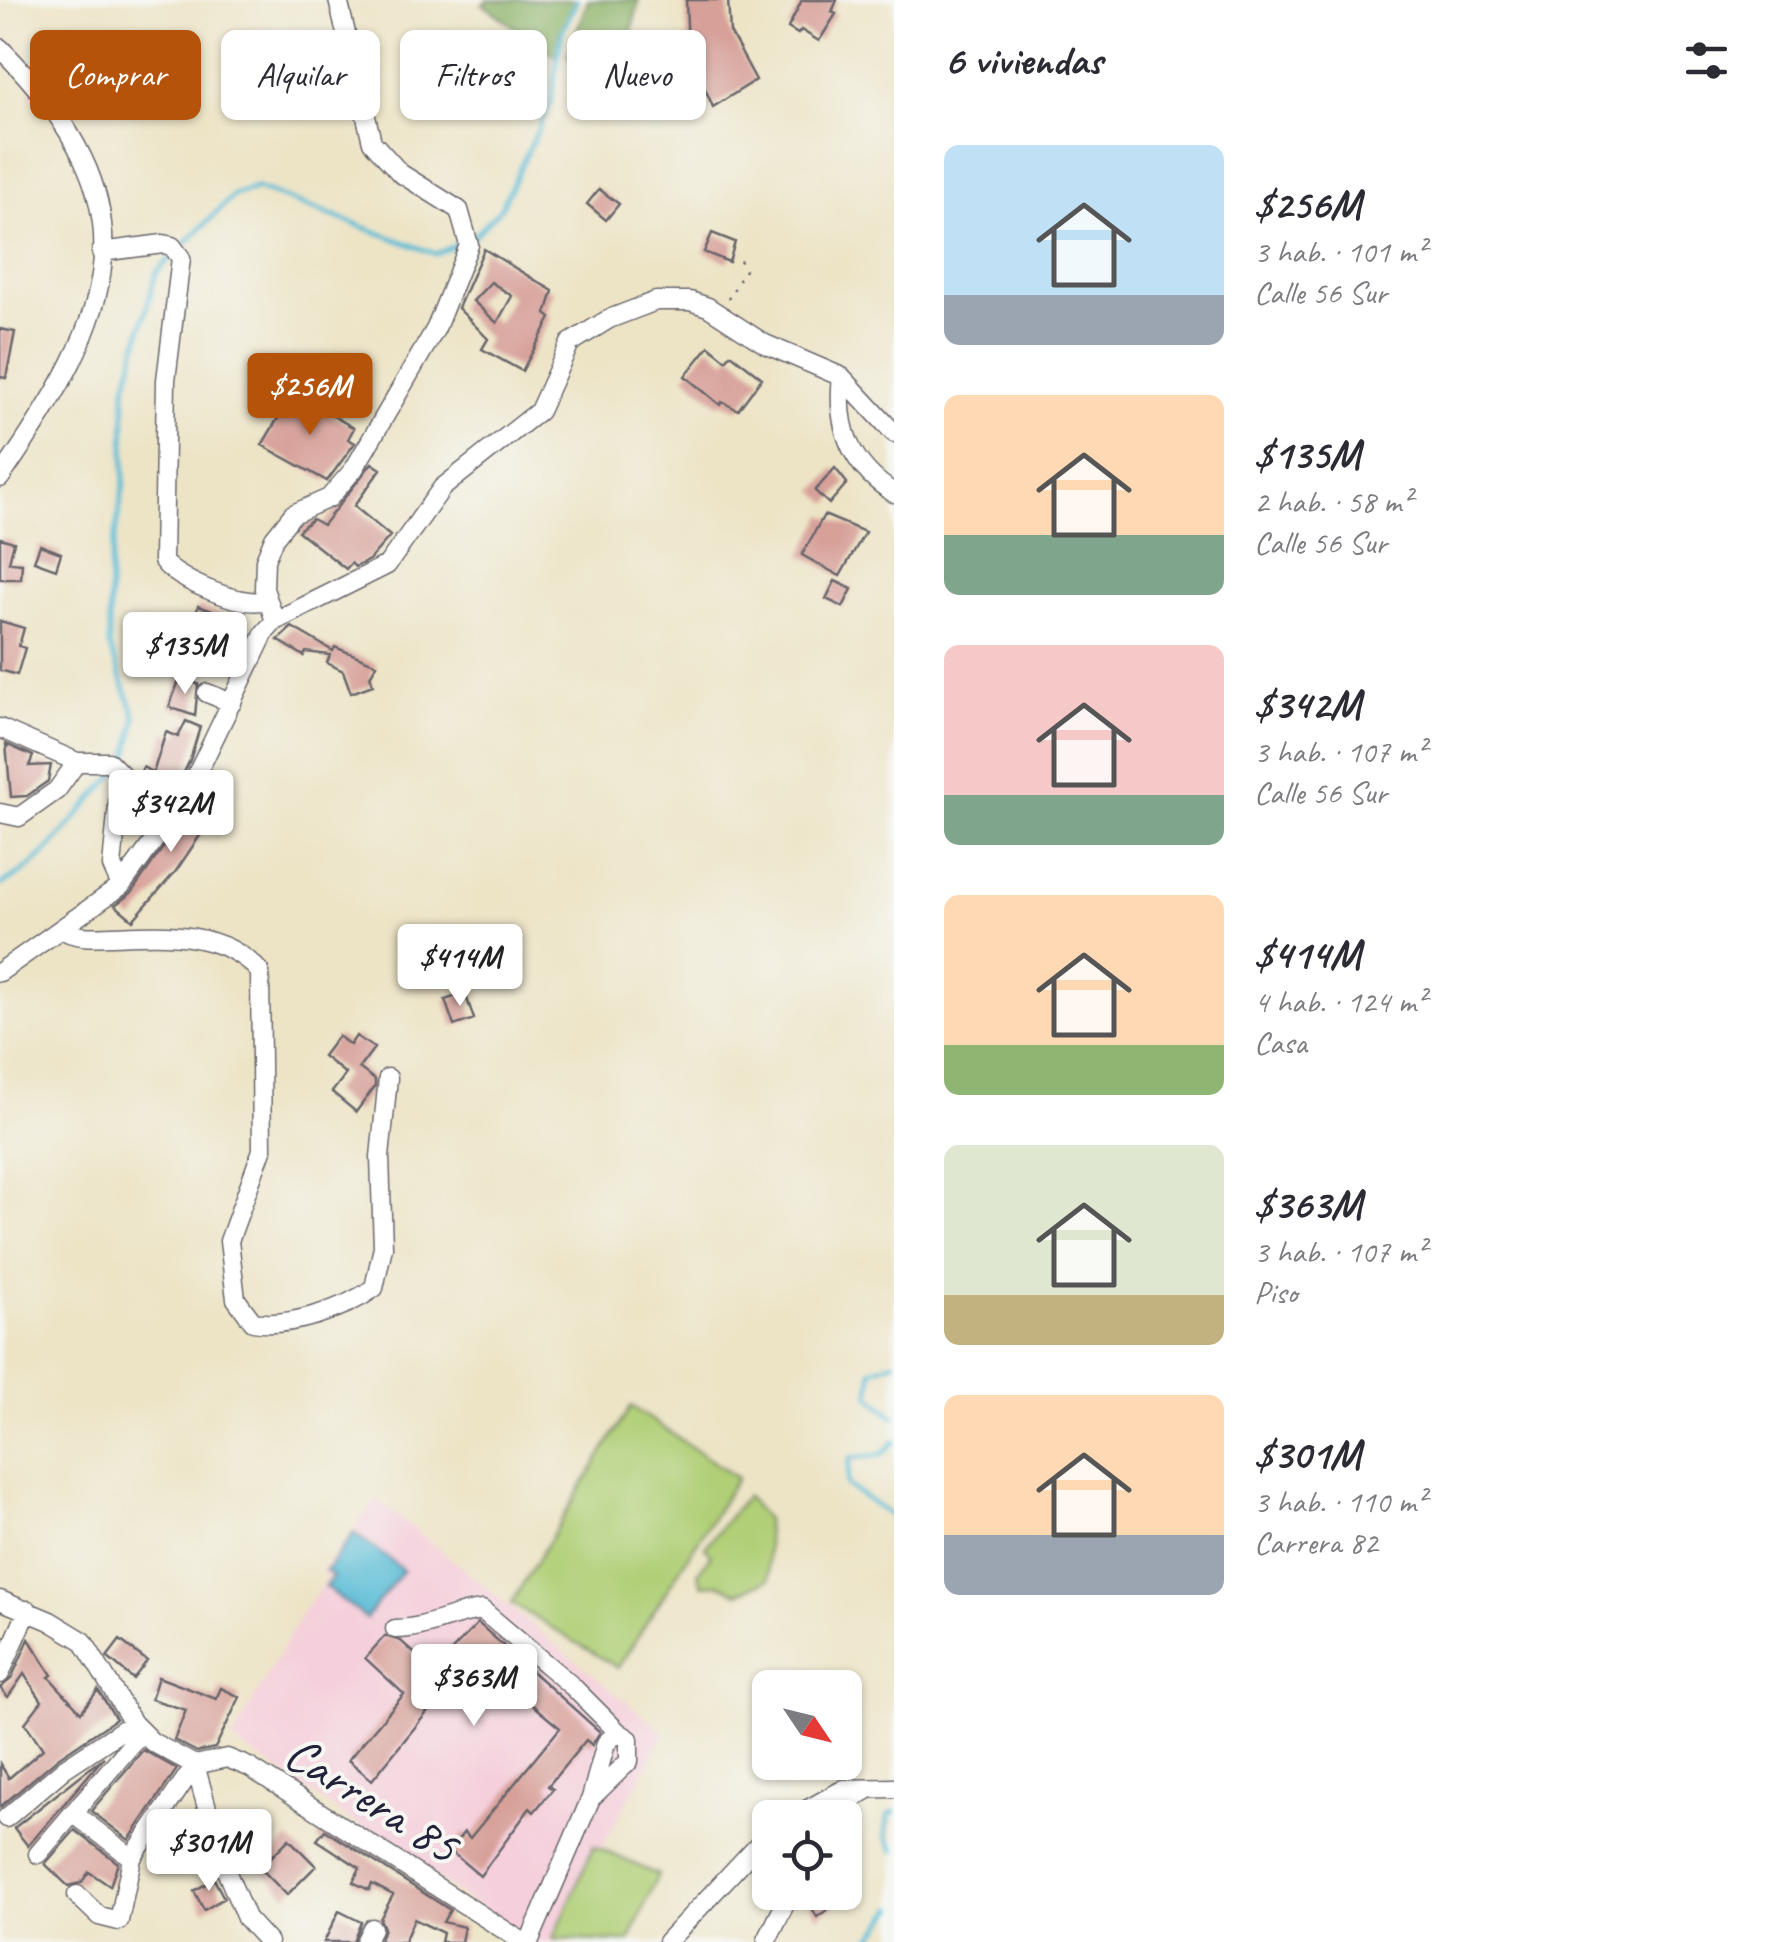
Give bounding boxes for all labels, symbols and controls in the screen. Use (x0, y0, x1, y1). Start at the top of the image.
chip: Comprar (30, 30, 201, 120)
chip: Alquilar (221, 30, 380, 120)
chip: Filtros (400, 30, 547, 120)
chip: Nuevo (567, 30, 706, 120)
icon: filters (1679, 33, 1734, 88)
text: 6 viviendas (944, 34, 1102, 87)
text: $256M (1254, 178, 1360, 231)
icon: home (1024, 185, 1144, 305)
text: 3 hab. · 101 m² (1254, 231, 1426, 272)
text: Calle 56 Sur (1254, 272, 1387, 313)
pin: $256M (240, 353, 380, 438)
text: $256M (269, 365, 351, 406)
text: $135M (1254, 428, 1360, 481)
icon: home (1024, 435, 1144, 555)
text: 2 hab. · 58 m² (1254, 481, 1411, 522)
text: Calle 56 Sur (1254, 522, 1387, 563)
pin: $135M (115, 612, 255, 697)
text: $135M (145, 624, 225, 665)
text: $342M (1254, 678, 1360, 731)
icon: home (1024, 685, 1144, 805)
text: 3 hab. · 107 m² (1254, 731, 1426, 772)
pin: $342M (101, 770, 241, 855)
text: Calle 56 Sur (1254, 772, 1387, 813)
text: $342M (131, 782, 211, 823)
pin: $414M (390, 924, 530, 1009)
text: $414M (1254, 928, 1360, 981)
icon: home (1024, 935, 1144, 1055)
text: $414M (420, 936, 500, 977)
text: 4 hab. · 124 m² (1254, 981, 1426, 1022)
text: Casa (1254, 1022, 1307, 1063)
text: $363M (1254, 1178, 1361, 1231)
icon: home (1024, 1185, 1144, 1305)
text: 3 hab. · 107 m² (1254, 1231, 1426, 1272)
text: Piso (1254, 1272, 1297, 1313)
text: $301M (1254, 1428, 1360, 1481)
icon: home (1024, 1435, 1144, 1555)
text: 3 hab. · 110 m² (1254, 1481, 1426, 1522)
text: Carrera 82 (1254, 1522, 1378, 1563)
pin: $363M (404, 1644, 544, 1729)
text: $363M (433, 1656, 515, 1697)
north arrow (752, 1670, 862, 1780)
map controls (752, 1670, 862, 1910)
street label: Carrera 85 (274, 1721, 473, 1879)
button: locate (752, 1800, 862, 1910)
pin: $301M (139, 1809, 279, 1894)
text: $301M (169, 1821, 249, 1862)

